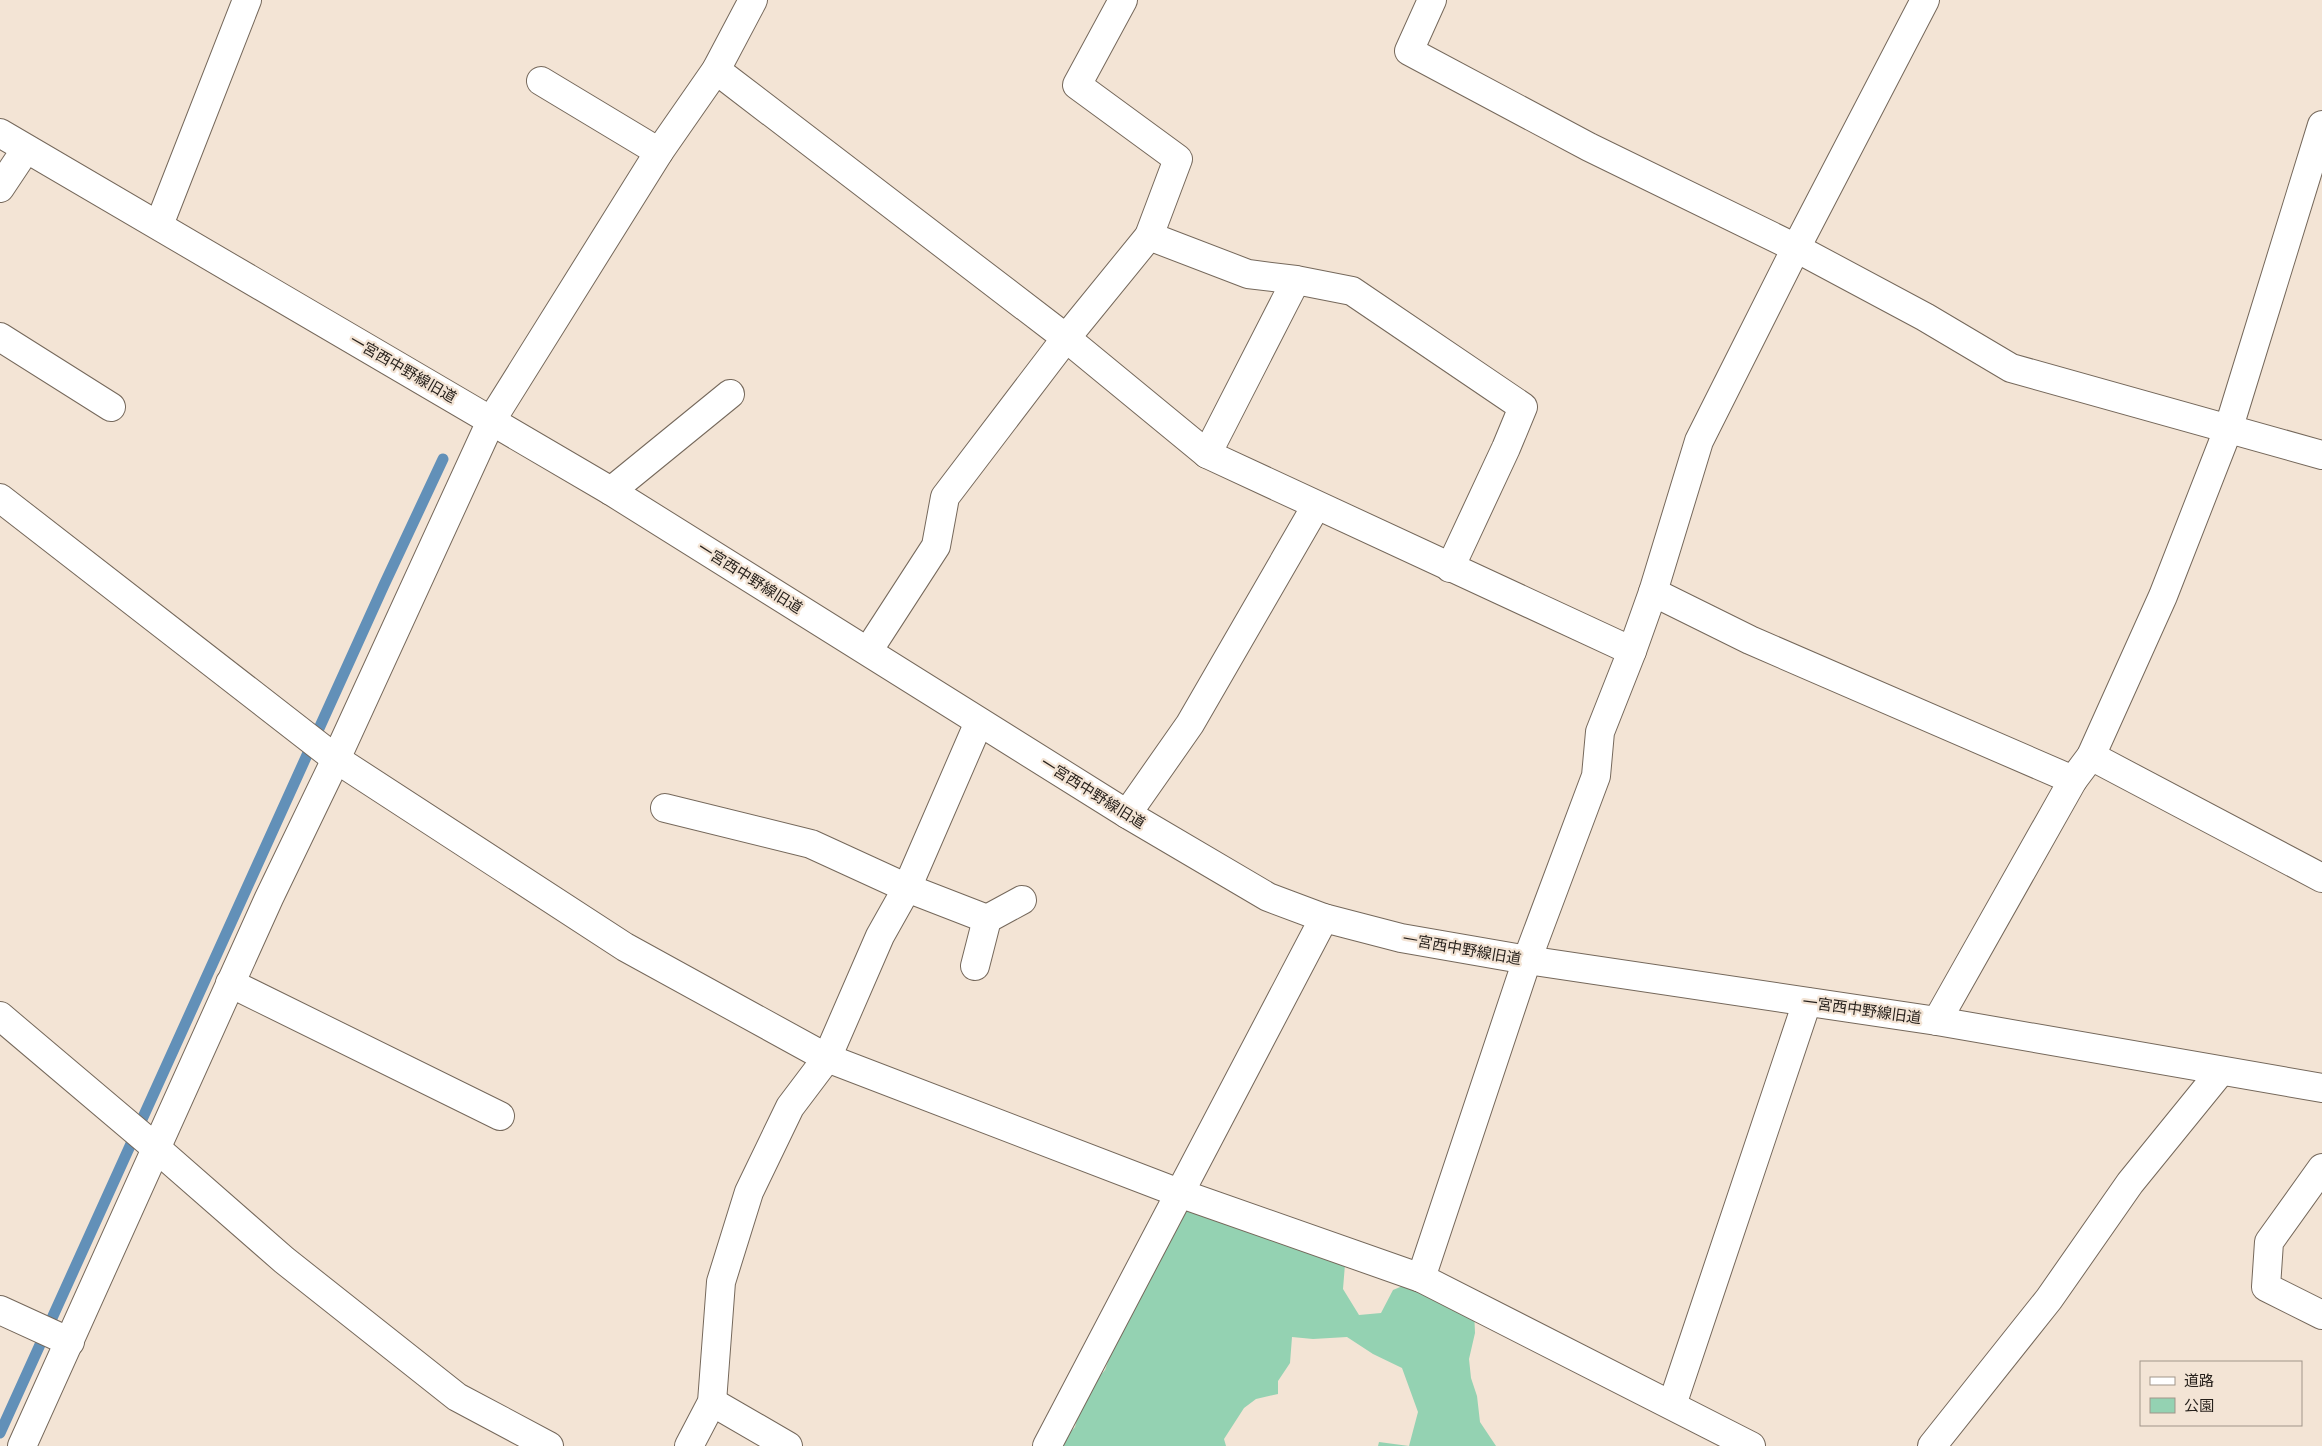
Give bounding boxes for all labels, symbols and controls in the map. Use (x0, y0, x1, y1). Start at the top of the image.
street label: 一宮西中野線旧道 (346, 330, 460, 408)
street label: 一宮西中野線旧道 (694, 538, 806, 618)
street label: 一宮西中野線旧道 (1037, 753, 1149, 833)
street label: 一宮西中野線旧道 (1401, 929, 1523, 969)
street label: 一宮西中野線旧道 (1801, 992, 1923, 1028)
legend (2140, 1361, 2302, 1426)
text: 道路 (2184, 1371, 2214, 1391)
text: 公園 (2184, 1396, 2214, 1416)

